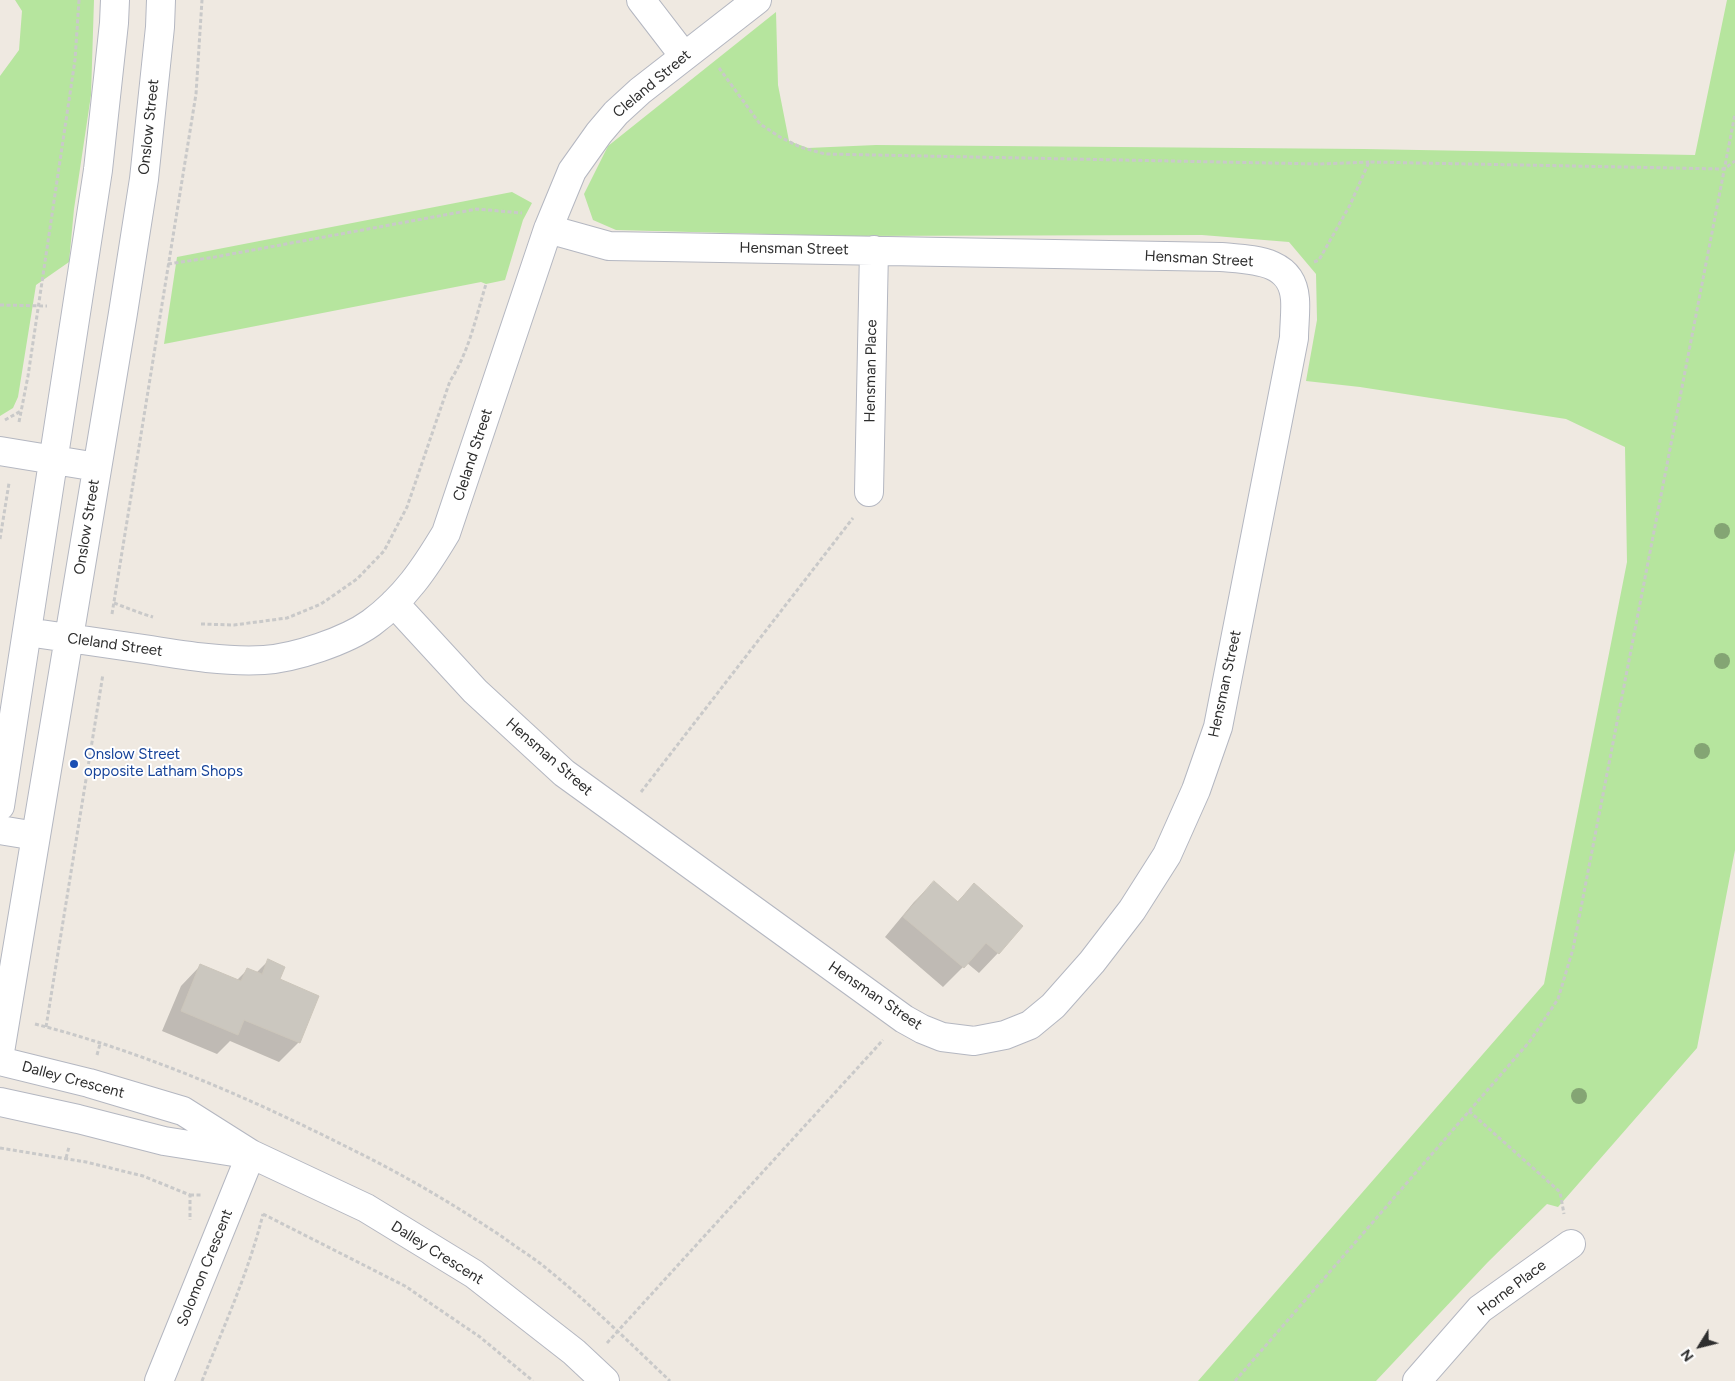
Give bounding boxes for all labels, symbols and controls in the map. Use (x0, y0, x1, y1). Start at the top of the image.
street label: Cleland Street (609, 46, 695, 122)
street label: Onslow Street (135, 78, 163, 176)
street label: Hensman Street (739, 239, 849, 259)
street label: Hensman Street (1144, 247, 1254, 271)
street label: Hensman Place (861, 319, 881, 423)
street label: Cleland Street (450, 407, 496, 503)
street label: Onslow Street (71, 478, 103, 576)
street label: Cleland Street (66, 629, 164, 661)
street label: Hensman Street (1205, 629, 1245, 739)
street label: Hensman Street (502, 714, 596, 800)
place label: Onslow Street opposite Latham Shops (84, 746, 243, 781)
marker: Onslow Street opposite Latham Shops (68, 758, 80, 770)
street label: Hensman Street (825, 958, 925, 1034)
street label: Dalley Crescent (20, 1058, 126, 1102)
street label: Solomon Crescent (173, 1207, 237, 1329)
street label: Dalley Crescent (387, 1217, 487, 1289)
street label: Horne Place (1474, 1256, 1550, 1320)
north arrow (1675, 1321, 1725, 1371)
text: N (1677, 1346, 1698, 1364)

